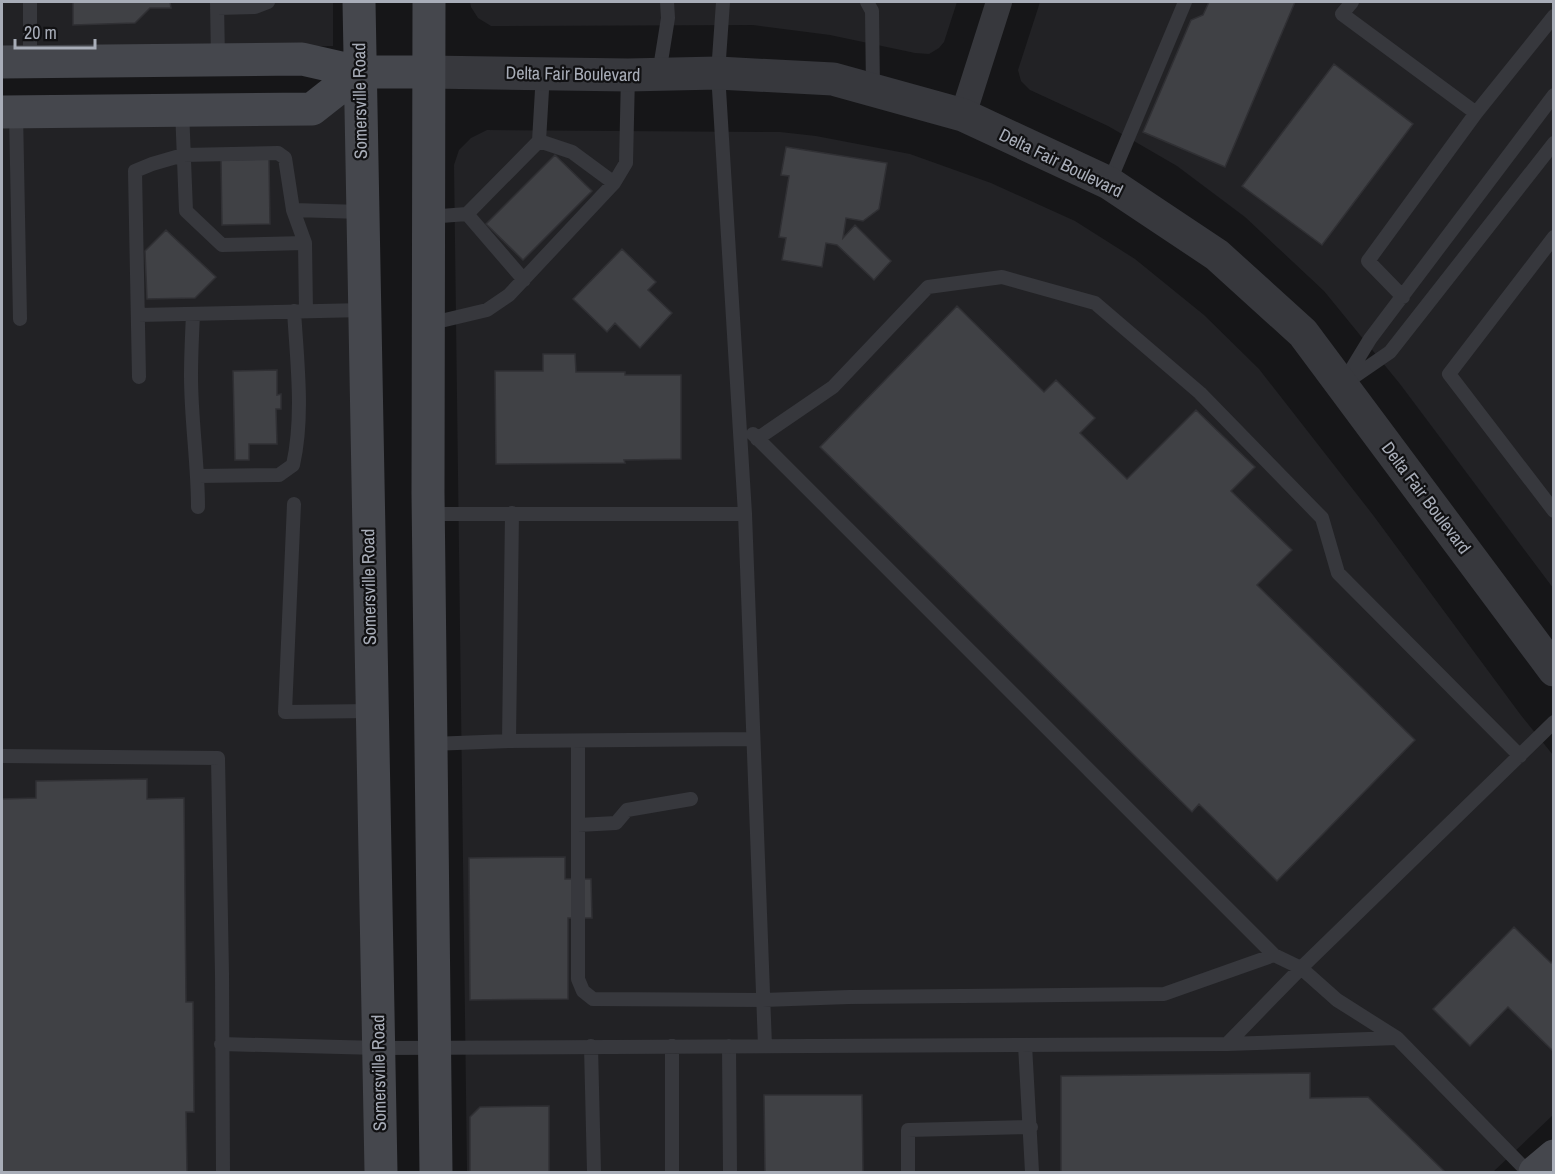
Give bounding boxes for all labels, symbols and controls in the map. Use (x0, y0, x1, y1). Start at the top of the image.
scale bar (15, 12, 94, 50)
text: 20 m (24, 20, 57, 45)
street label: Somersville Road (346, 43, 373, 159)
street label: Delta Fair Boulevard (505, 60, 641, 87)
street label: Delta Fair Boulevard (995, 122, 1127, 203)
street label: Delta Fair Boulevard (1376, 436, 1477, 559)
street label: Somersville Road (355, 529, 382, 645)
street label: Somersville Road (365, 1015, 392, 1131)

